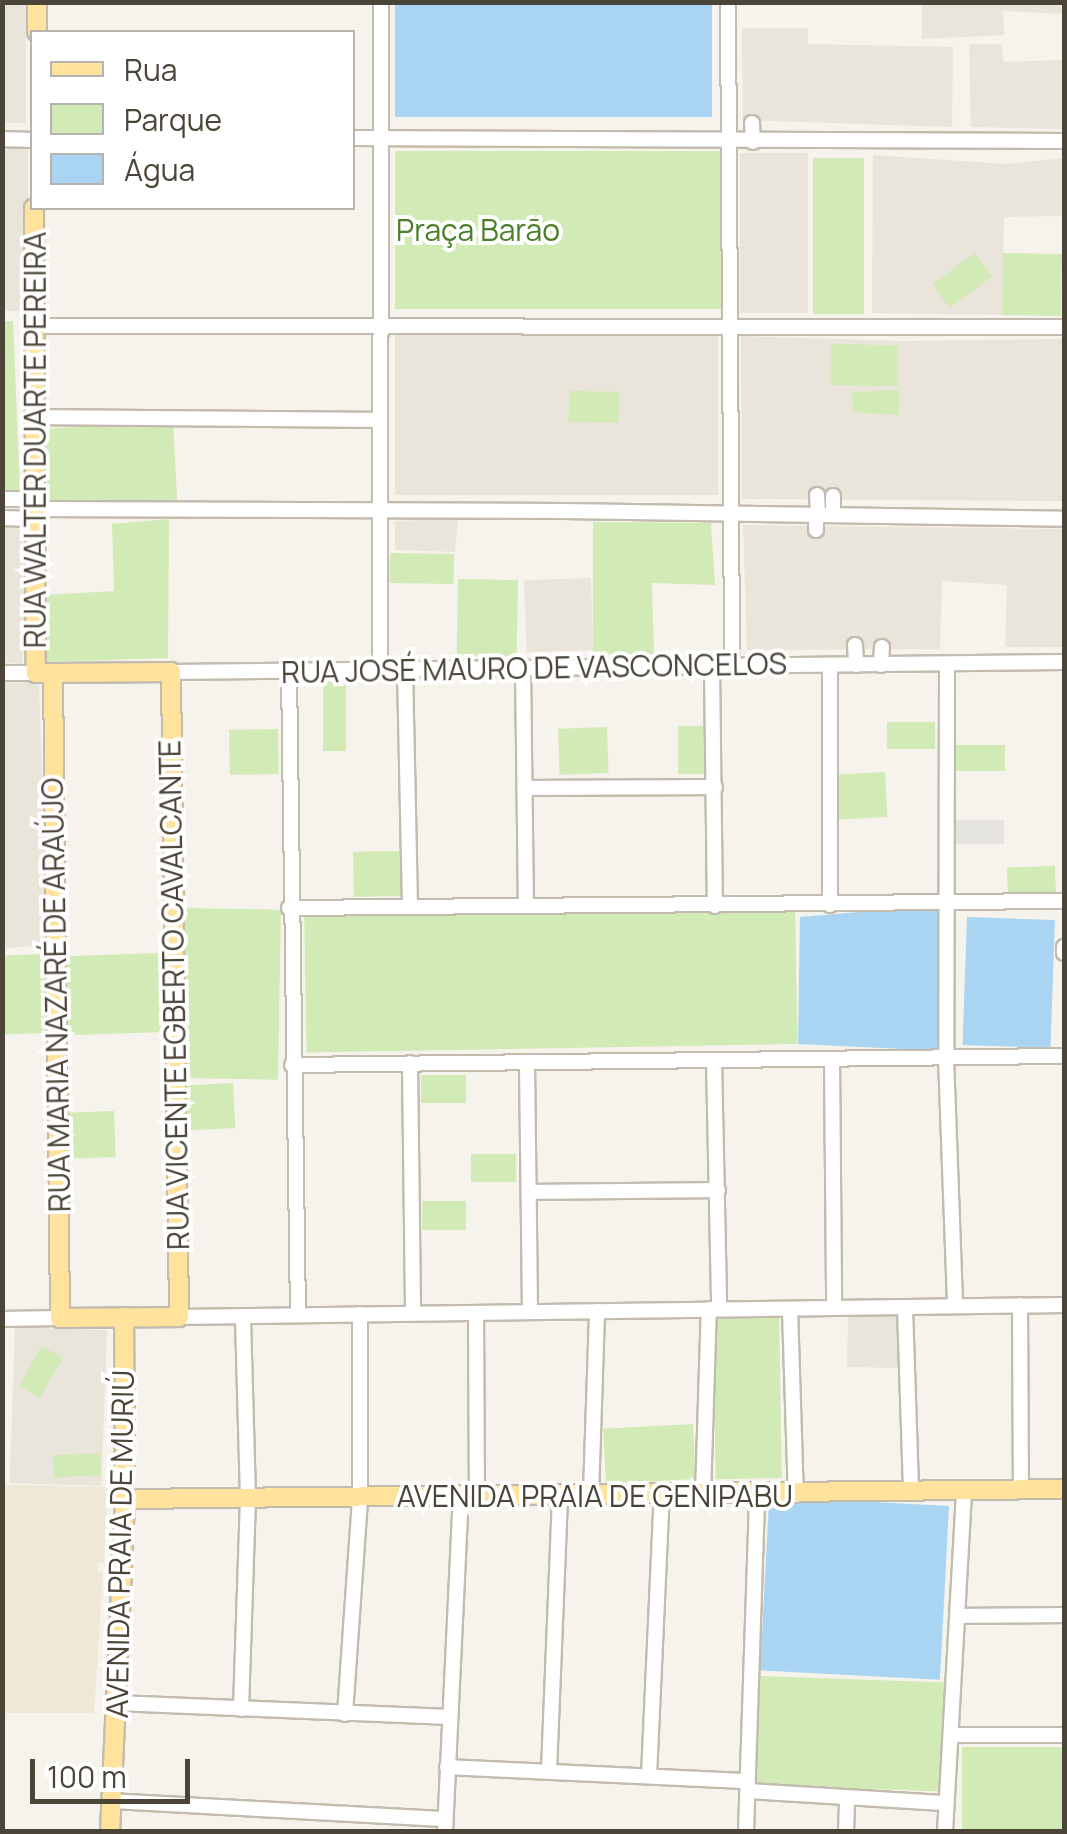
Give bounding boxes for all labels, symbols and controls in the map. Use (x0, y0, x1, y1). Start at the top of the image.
legend (30, 30, 355, 210)
text: Rua (124, 49, 177, 90)
text: Parque (124, 99, 222, 140)
text: Água (124, 149, 195, 190)
park label: Praça Barão (396, 212, 560, 248)
street label: RUA WALTER DUARTE PEREIRA (17, 232, 53, 648)
street label: RUA JOSÉ MAURO DE VASCONCELOS (281, 646, 787, 690)
street label: RUA VICENTE EGBERTO CAVALCANTE (152, 740, 196, 1250)
street label: RUA MARIA NAZARÉ DE ARAÚJO (34, 777, 78, 1213)
street label: AVENIDA PRAIA DE MURIÚ (99, 1369, 141, 1719)
street label: AVENIDA PRAIA DE GENIPABU (397, 1478, 793, 1514)
scale bar (35, 1739, 195, 1801)
text: 100 m (47, 1756, 127, 1797)

